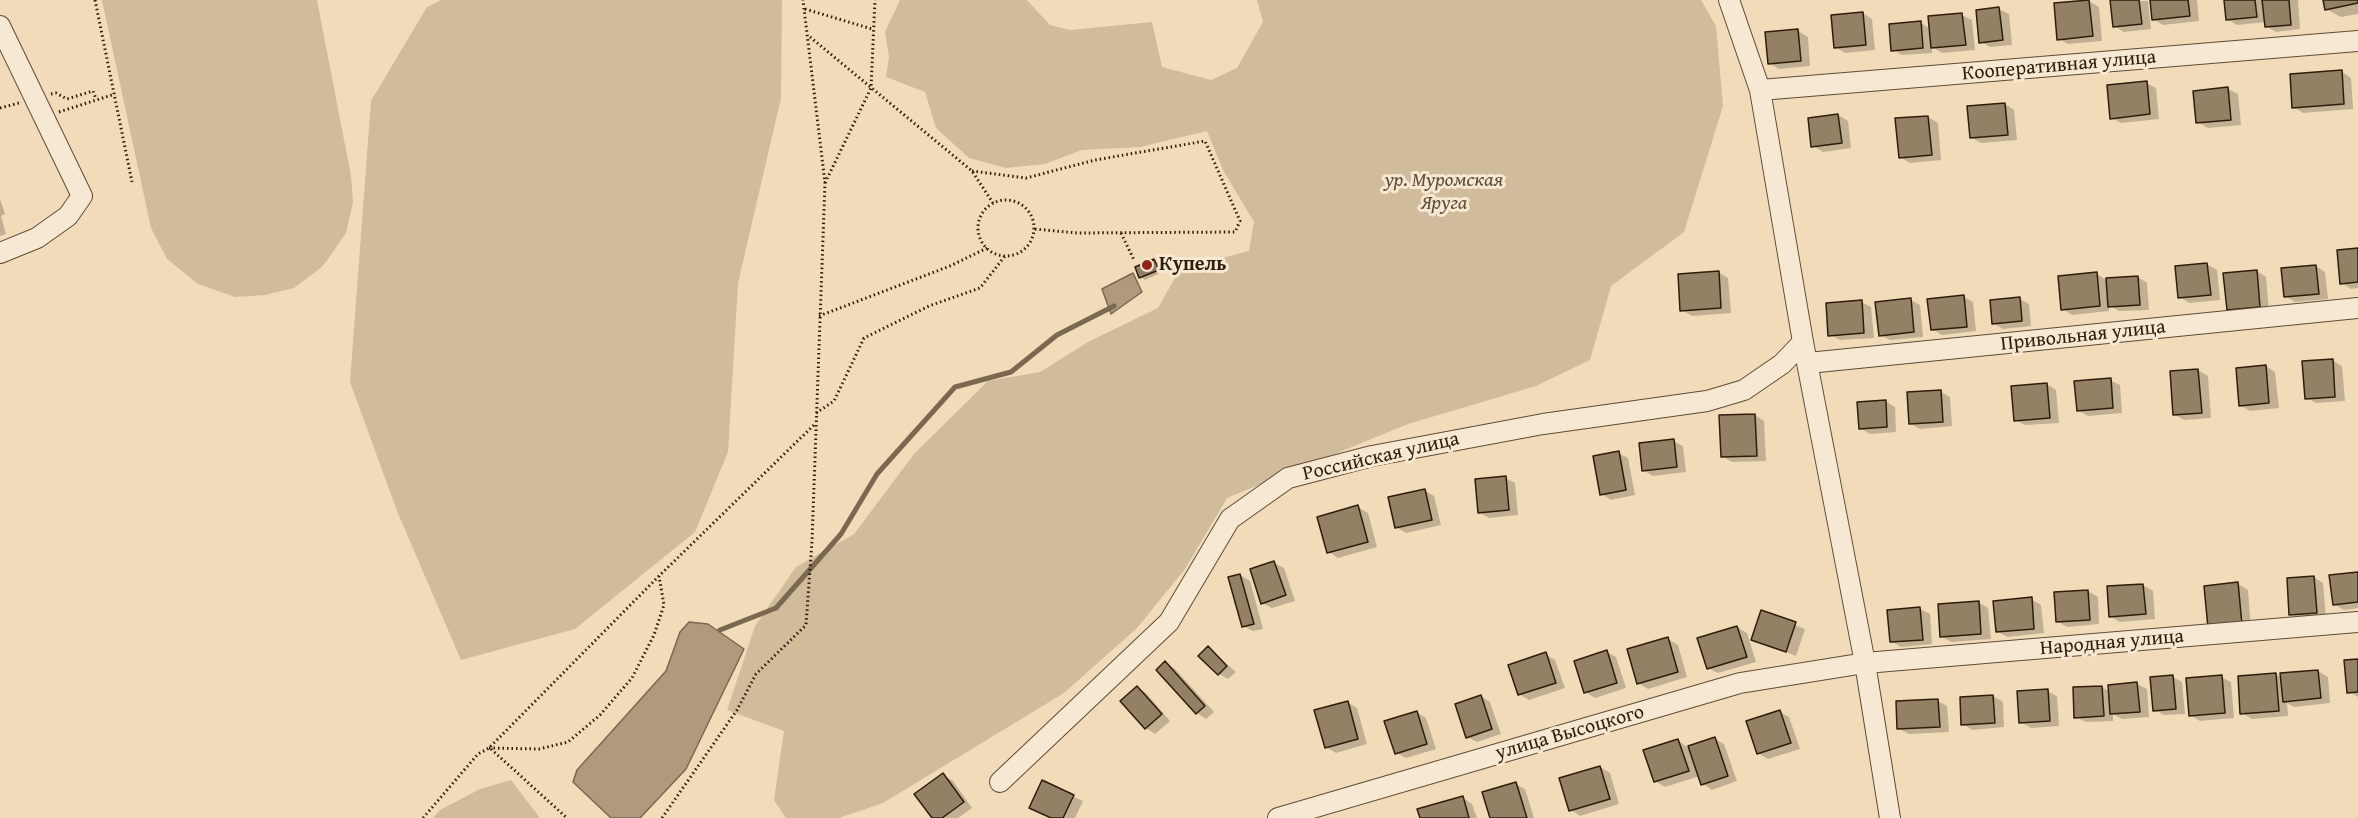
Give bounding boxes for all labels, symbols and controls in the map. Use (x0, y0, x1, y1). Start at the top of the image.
street label: Кооперативная улица (1961, 46, 2157, 86)
park label: ур. Муромская Яруга (1385, 169, 1503, 216)
place label: Купель (1159, 253, 1227, 277)
marker: Купель (1140, 258, 1154, 272)
street label: Привольная улица (1999, 315, 2167, 357)
street label: Российская улица (1300, 427, 1462, 487)
street label: Народная улица (2039, 625, 2185, 661)
street label: улица Высоцкого (1493, 700, 1647, 766)

